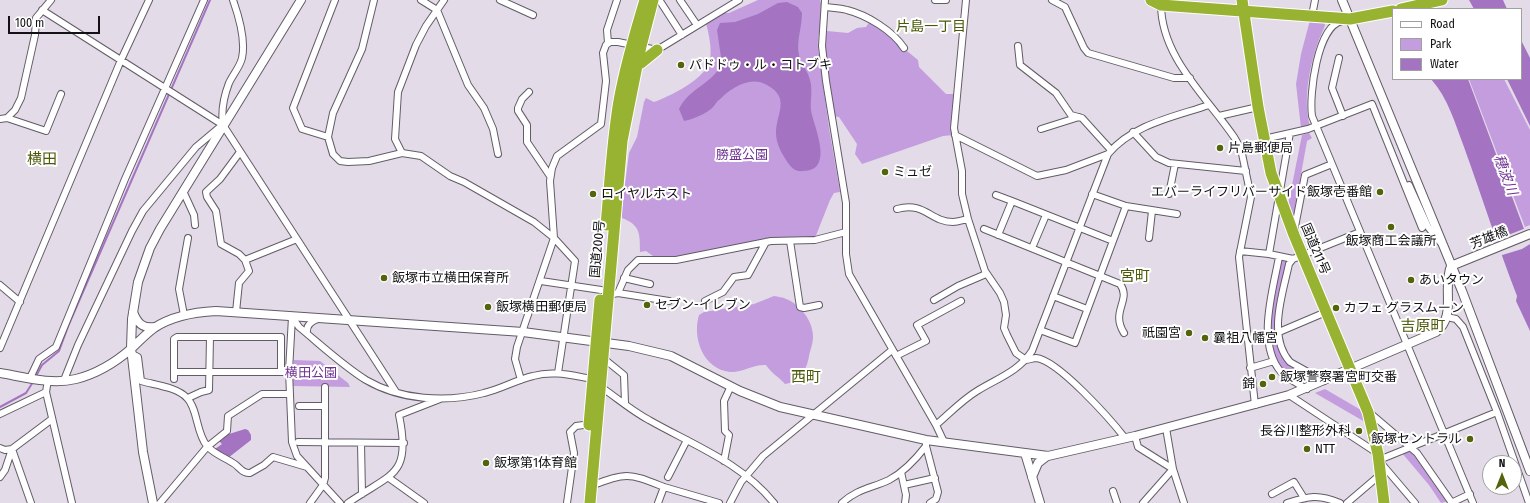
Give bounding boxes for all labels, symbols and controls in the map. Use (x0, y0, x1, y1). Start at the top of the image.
scale bar (10, 8, 102, 34)
legend (1392, 8, 1522, 80)
text: 100 m (15, 16, 44, 30)
text: Road (1430, 17, 1455, 31)
district label: 片島一丁目 (896, 19, 966, 35)
text: Park (1430, 37, 1451, 51)
place label: パドドゥ・ル・コトブキ (689, 57, 832, 73)
text: Water (1430, 57, 1458, 71)
marker: パドドゥ・ル・コトブキ (676, 60, 686, 70)
place label: 片島郵便局 (1228, 140, 1293, 156)
marker: 片島郵便局 (1215, 143, 1225, 153)
park label: 勝盛公園 (716, 147, 768, 163)
district label: 横田 (27, 151, 57, 169)
water label: 穂波川 (1490, 152, 1520, 198)
place label: ミュゼ (893, 164, 932, 180)
marker: ミュゼ (880, 167, 890, 177)
place label: エバーライフリバーサイド飯塚壱番館 (1151, 184, 1372, 200)
place label: ロイヤルホスト (601, 186, 692, 202)
marker: エバーライフリバーサイド飯塚壱番館 (1375, 187, 1385, 197)
marker: ロイヤルホスト (588, 189, 598, 199)
street label: 国道200号 (588, 219, 608, 279)
street label: 国道211号 (1297, 221, 1333, 277)
marker: 飯塚商工会議所 (1386, 222, 1396, 232)
street label: 芳雄橋 (1468, 223, 1510, 253)
place label: 飯塚商工会議所 (1346, 233, 1436, 249)
district label: 宮町 (1120, 268, 1150, 286)
place label: 飯塚市立横田保育所 (392, 270, 509, 286)
place label: あいタウン (1419, 272, 1484, 288)
marker: 飯塚市立横田保育所 (379, 273, 389, 283)
marker: あいタウン (1406, 275, 1416, 285)
place label: セブン-イレブン (655, 297, 751, 313)
place label: 飯塚横田郵便局 (496, 299, 587, 315)
marker: セブン-イレブン (642, 300, 652, 310)
place label: カフェ グラスムーン (1344, 300, 1464, 316)
marker: 飯塚横田郵便局 (483, 302, 493, 312)
marker: カフェ グラスムーン (1331, 303, 1341, 313)
district label: 吉原町 (1401, 318, 1445, 336)
place label: 祇園宮 (1142, 325, 1181, 341)
marker: 祇園宮 (1184, 328, 1194, 338)
place label: 曩祖八幡宮 (1213, 330, 1278, 346)
marker: 曩祖八幡宮 (1200, 333, 1210, 343)
park label: 横田公園 (285, 365, 337, 381)
district label: 西町 (791, 369, 821, 387)
place label: 飯塚警察署宮町交番 (1280, 369, 1397, 385)
marker: 飯塚警察署宮町交番 (1267, 372, 1277, 382)
place label: 錦 (1242, 376, 1255, 392)
marker: 錦 (1258, 379, 1268, 389)
place label: 長谷川整形外科 (1260, 423, 1351, 439)
marker: 長谷川整形外科 (1354, 426, 1364, 436)
place label: 飯塚セントラル (1371, 431, 1462, 447)
marker: 飯塚セントラル (1465, 434, 1475, 444)
place label: NTT (1315, 441, 1335, 457)
marker: NTT (1302, 444, 1312, 454)
place label: 飯塚第1体育館 (494, 455, 577, 471)
north arrow (1482, 455, 1522, 495)
text: N (1499, 457, 1505, 470)
marker: 飯塚第1体育館 (481, 458, 491, 468)

